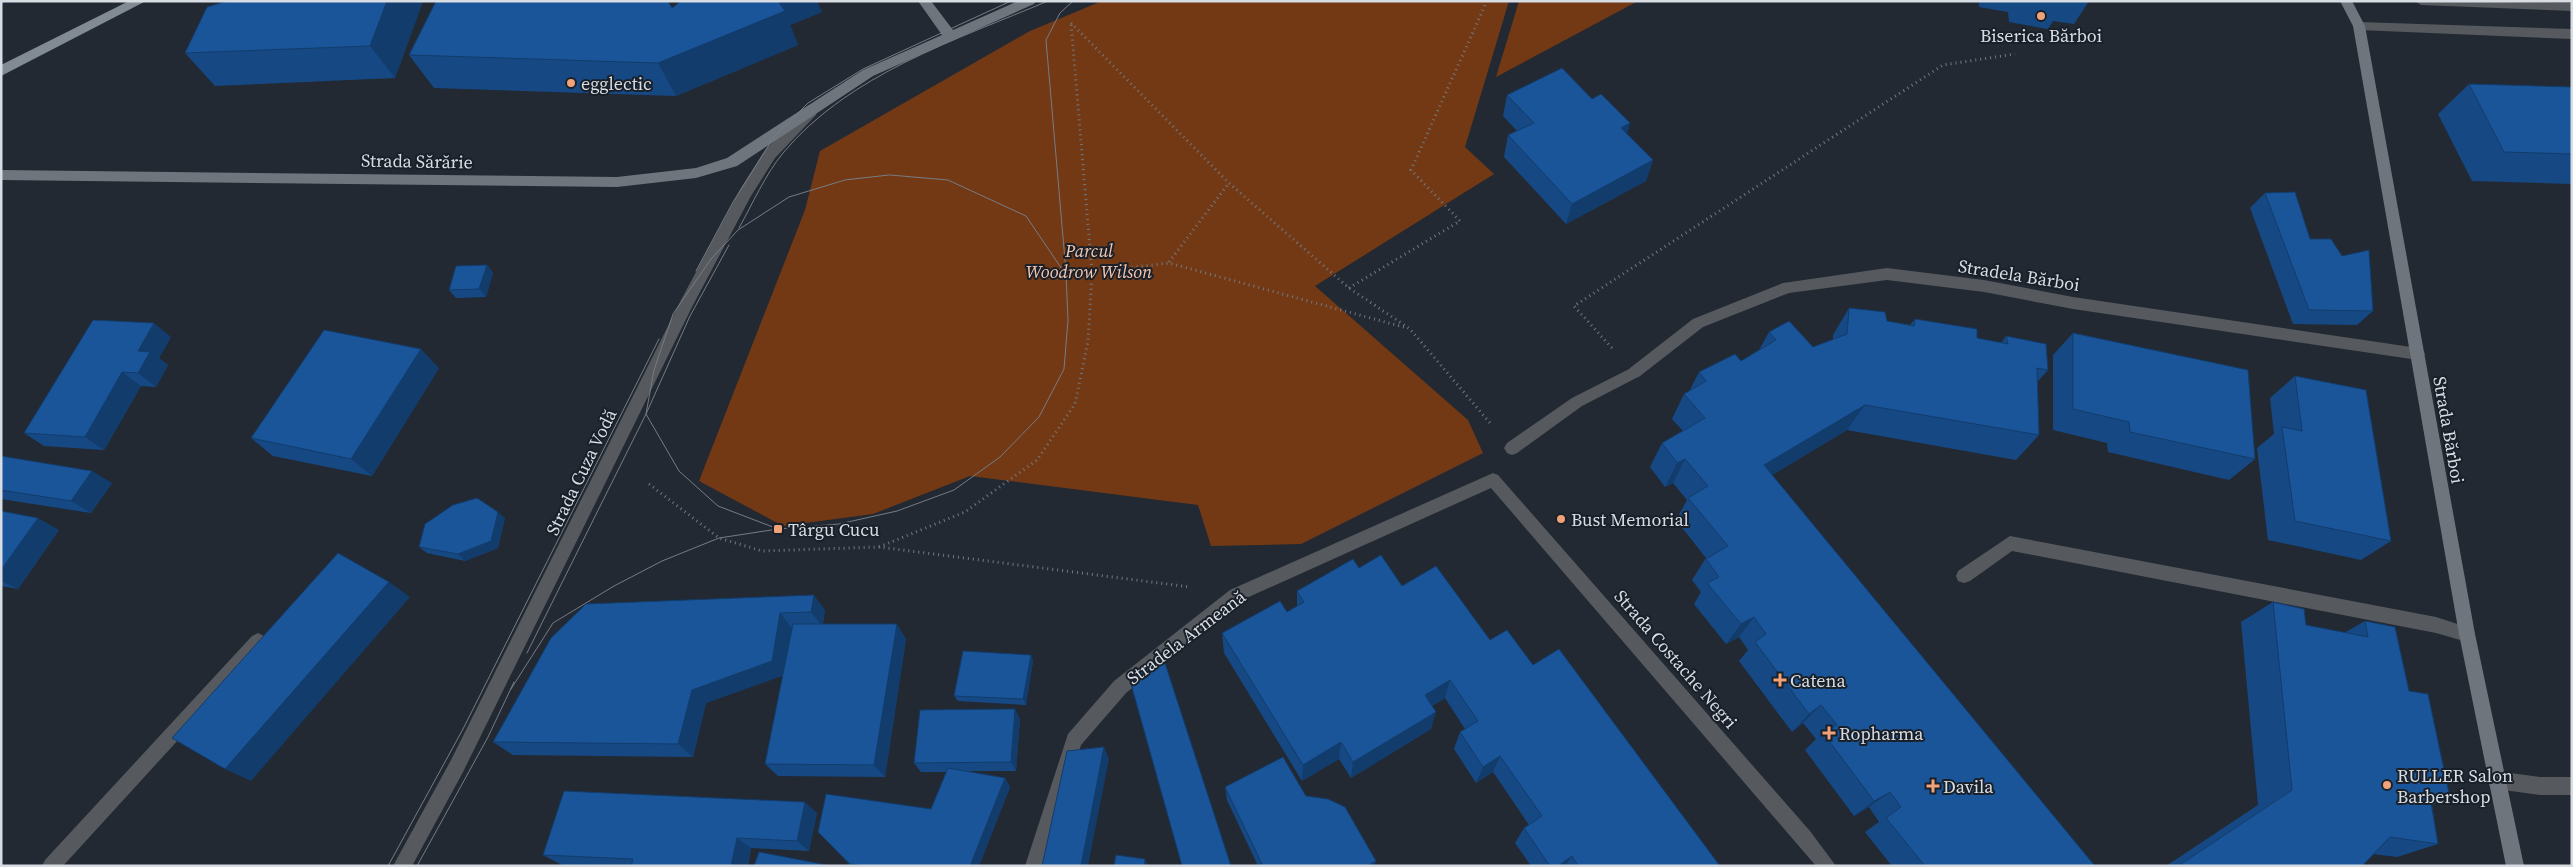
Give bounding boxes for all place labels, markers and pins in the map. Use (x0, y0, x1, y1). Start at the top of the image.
marker: Biserica Bărboi (2035, 10, 2047, 22)
place label: Biserica Bărboi (1980, 23, 2102, 48)
place label: egglectic (581, 71, 652, 96)
marker: egglectic (565, 77, 577, 89)
place label: Bust Memorial (1571, 507, 1689, 532)
marker: Bust Memorial (1555, 513, 1567, 525)
place label: Târgu Cucu (788, 517, 879, 542)
marker: Târgu Cucu (772, 523, 784, 535)
place label: Catena (1790, 668, 1846, 693)
marker: Catena (1774, 674, 1786, 686)
place label: Ropharma (1839, 721, 1924, 746)
marker: Ropharma (1823, 727, 1835, 739)
place label: RULLER Salon Barbershop (2397, 763, 2513, 809)
place label: Davila (1943, 774, 1994, 799)
marker: RULLER Salon Barbershop (2381, 779, 2393, 791)
marker: Davila (1927, 780, 1939, 792)

